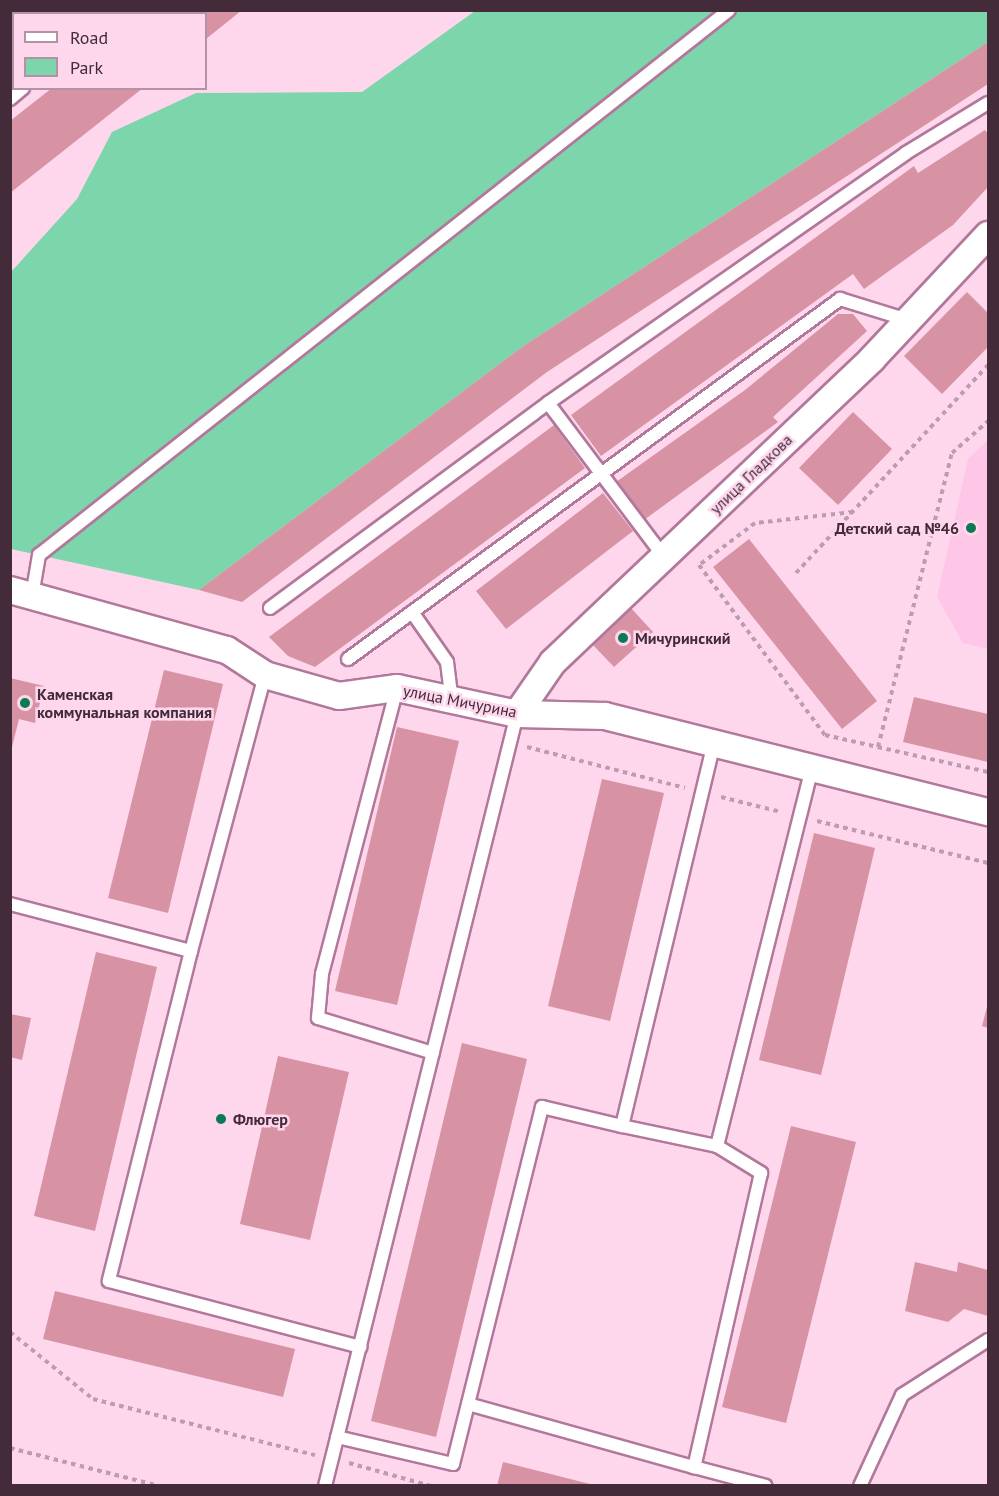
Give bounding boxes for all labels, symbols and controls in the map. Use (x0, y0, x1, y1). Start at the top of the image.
legend (12, 12, 207, 90)
text: Road (70, 26, 108, 49)
text: Park (70, 56, 103, 79)
street label: улица Гладкова (706, 430, 796, 518)
place label: Детский сад №46 (835, 518, 959, 538)
marker: Детский сад №46 (964, 521, 978, 535)
place label: Мичуринский (635, 628, 730, 648)
marker: Мичуринский (616, 631, 630, 645)
street label: улица Мичурина (401, 681, 519, 721)
place label: Каменская коммунальная компания (37, 684, 212, 722)
marker: Каменская коммунальная компания (18, 696, 32, 710)
place label: Флюгер (233, 1109, 288, 1129)
marker: Флюгер (214, 1112, 228, 1126)

